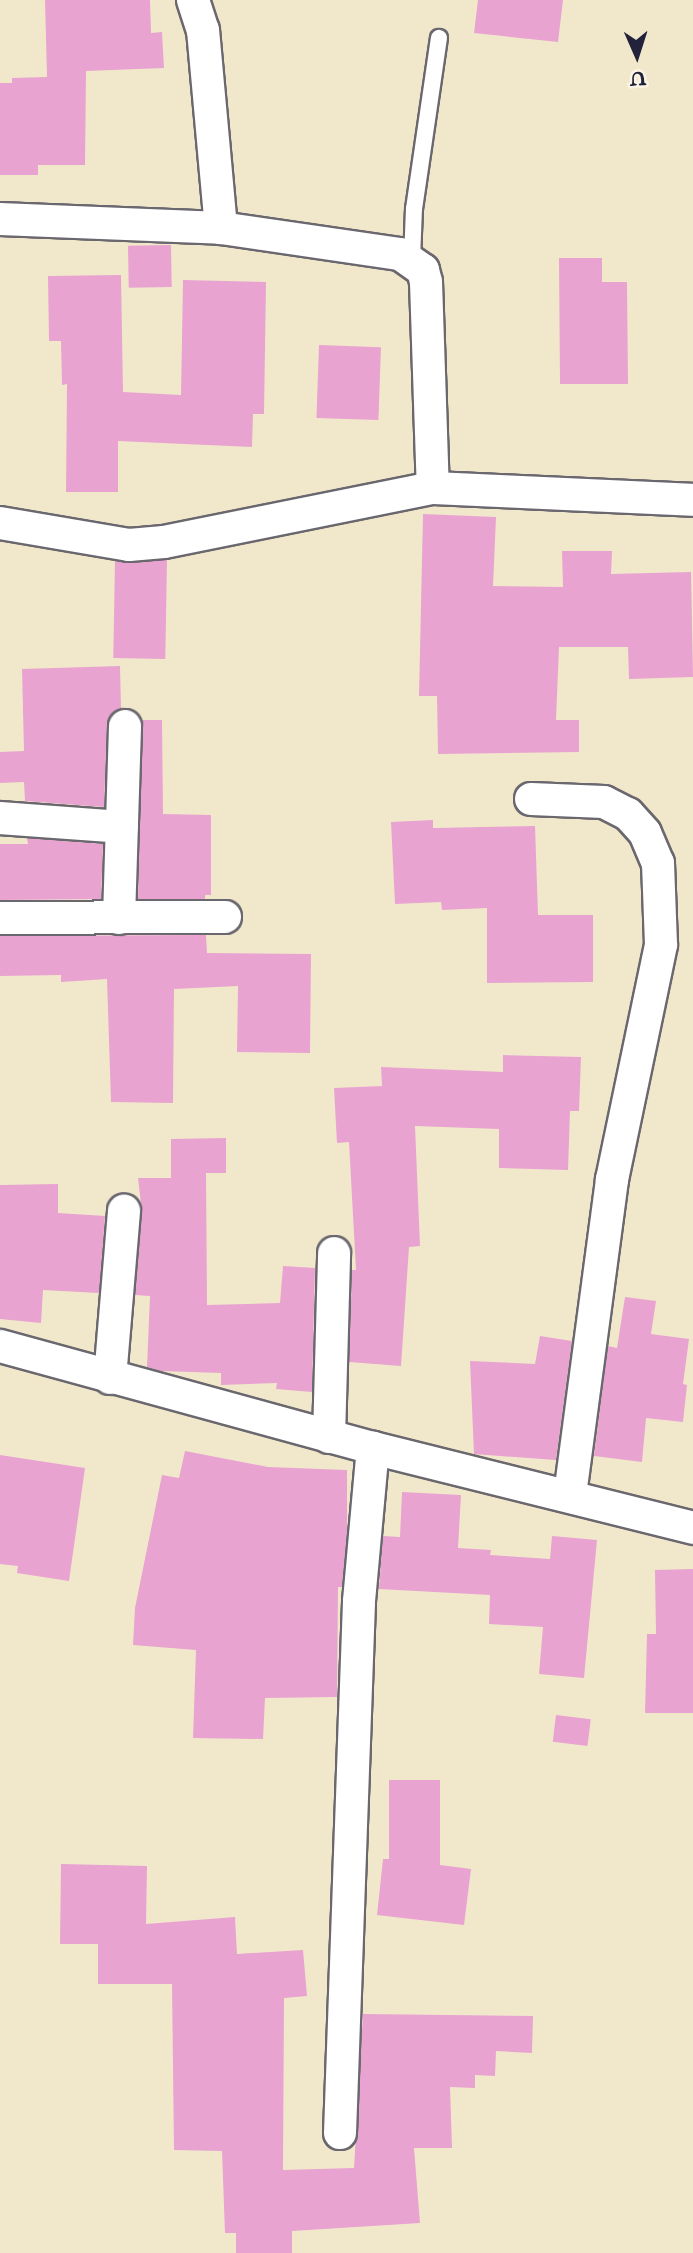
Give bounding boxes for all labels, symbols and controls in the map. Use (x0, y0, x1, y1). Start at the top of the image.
north arrow (602, 21, 672, 91)
text: U (629, 65, 647, 89)

